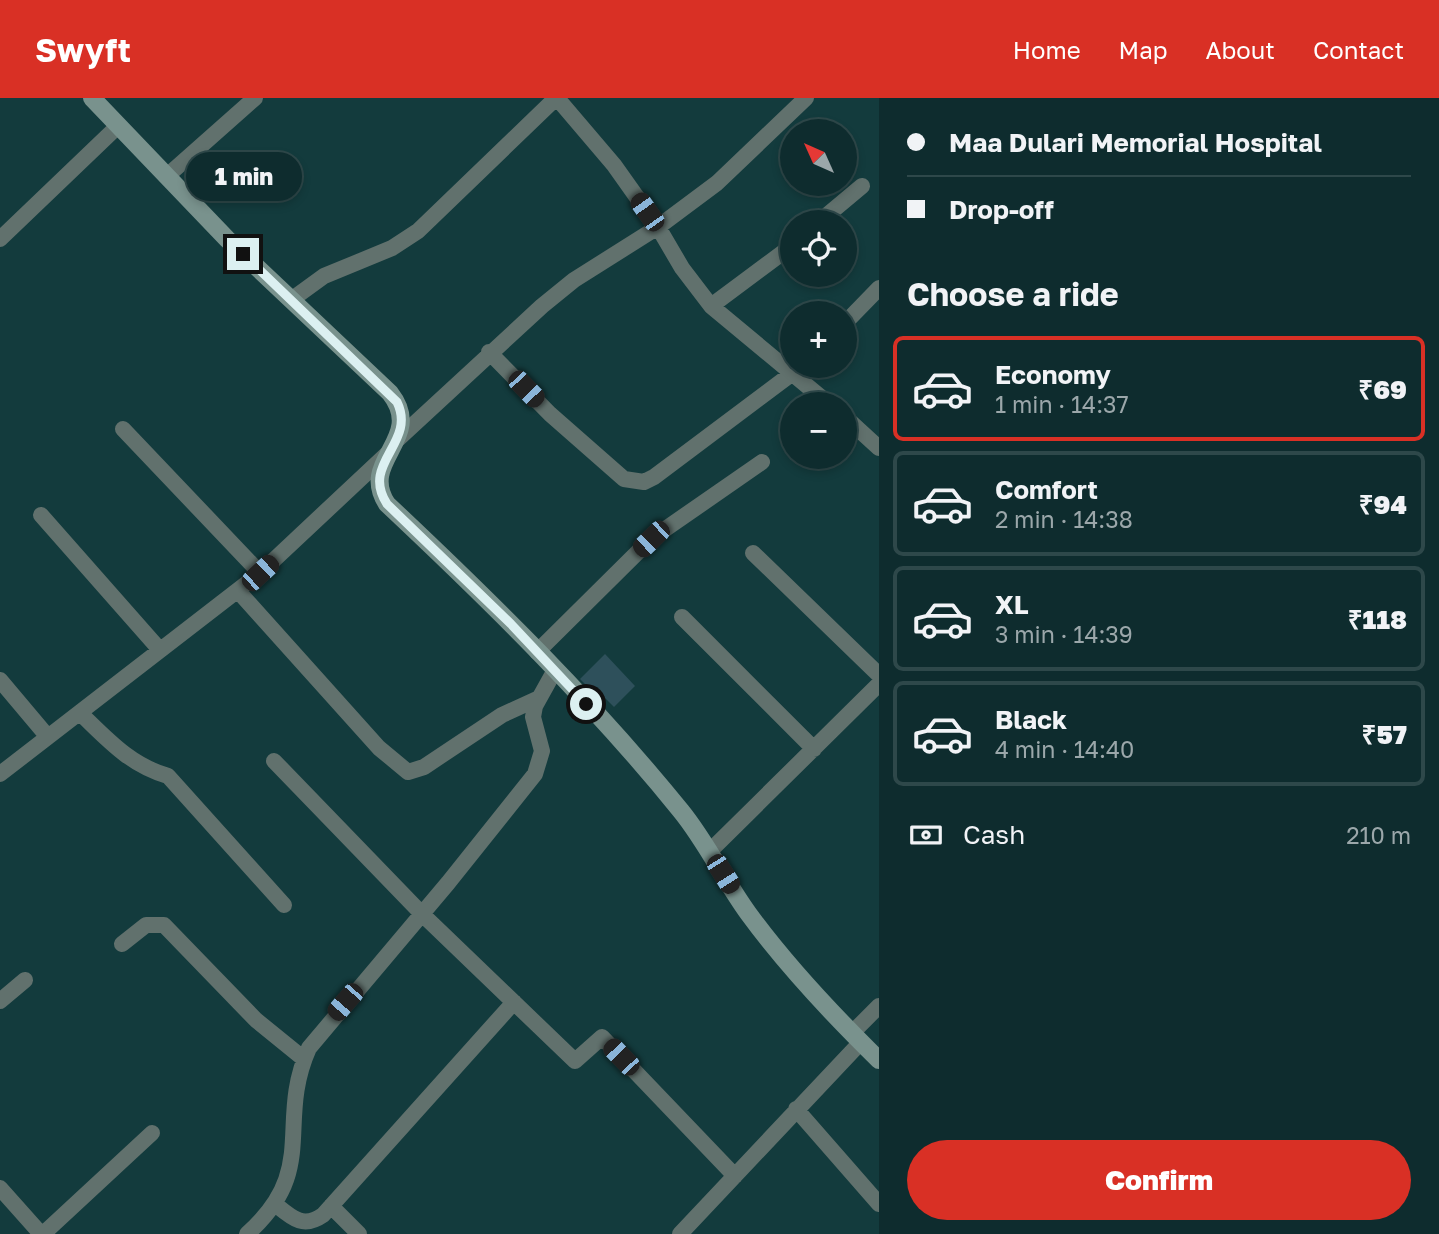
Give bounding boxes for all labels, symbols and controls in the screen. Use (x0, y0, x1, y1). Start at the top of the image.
text: Swyft (35, 30, 131, 69)
text: Home (1013, 35, 1081, 64)
text: Map (1119, 35, 1168, 64)
text: About (1206, 35, 1275, 64)
text: Contact (1313, 35, 1404, 64)
north arrow (780, 119, 858, 196)
map controls (780, 119, 857, 469)
text: Maa Dulari Memorial Hospital (949, 127, 1322, 158)
callout: 1 min (185, 152, 301, 202)
text: 1 min (215, 162, 273, 190)
car (627, 189, 668, 235)
text: Drop-off (949, 194, 1054, 225)
button: locate (780, 210, 857, 287)
route end (227, 238, 259, 270)
text: Choose a ride (907, 275, 1119, 313)
button: + (780, 301, 857, 378)
icon: car (911, 357, 974, 420)
text: Economy (995, 359, 1111, 390)
car (504, 367, 549, 411)
text: ₹69 (1358, 374, 1407, 405)
text: 1 min · 14:37 (995, 390, 1129, 418)
button: − (780, 392, 857, 469)
icon: car (911, 472, 974, 535)
text: Comfort (995, 474, 1098, 505)
text: ₹94 (1359, 489, 1407, 520)
text: 2 min · 14:38 (995, 505, 1133, 533)
car (629, 517, 674, 561)
car (238, 551, 283, 595)
icon: car (911, 587, 974, 650)
text: XL (995, 589, 1029, 620)
text: ₹118 (1348, 604, 1407, 635)
text: 3 min · 14:39 (995, 620, 1133, 648)
route start (570, 688, 602, 720)
icon: car (911, 702, 974, 765)
text: Black (995, 704, 1067, 735)
text: ₹57 (1362, 719, 1407, 750)
text: 4 min · 14:40 (995, 735, 1134, 763)
icon: cash (907, 816, 945, 854)
text: Cash (963, 819, 1025, 850)
text: 210 m (1346, 821, 1411, 849)
car (703, 851, 744, 897)
car (324, 979, 367, 1025)
car (599, 1035, 644, 1079)
button: Confirm (907, 1140, 1411, 1220)

